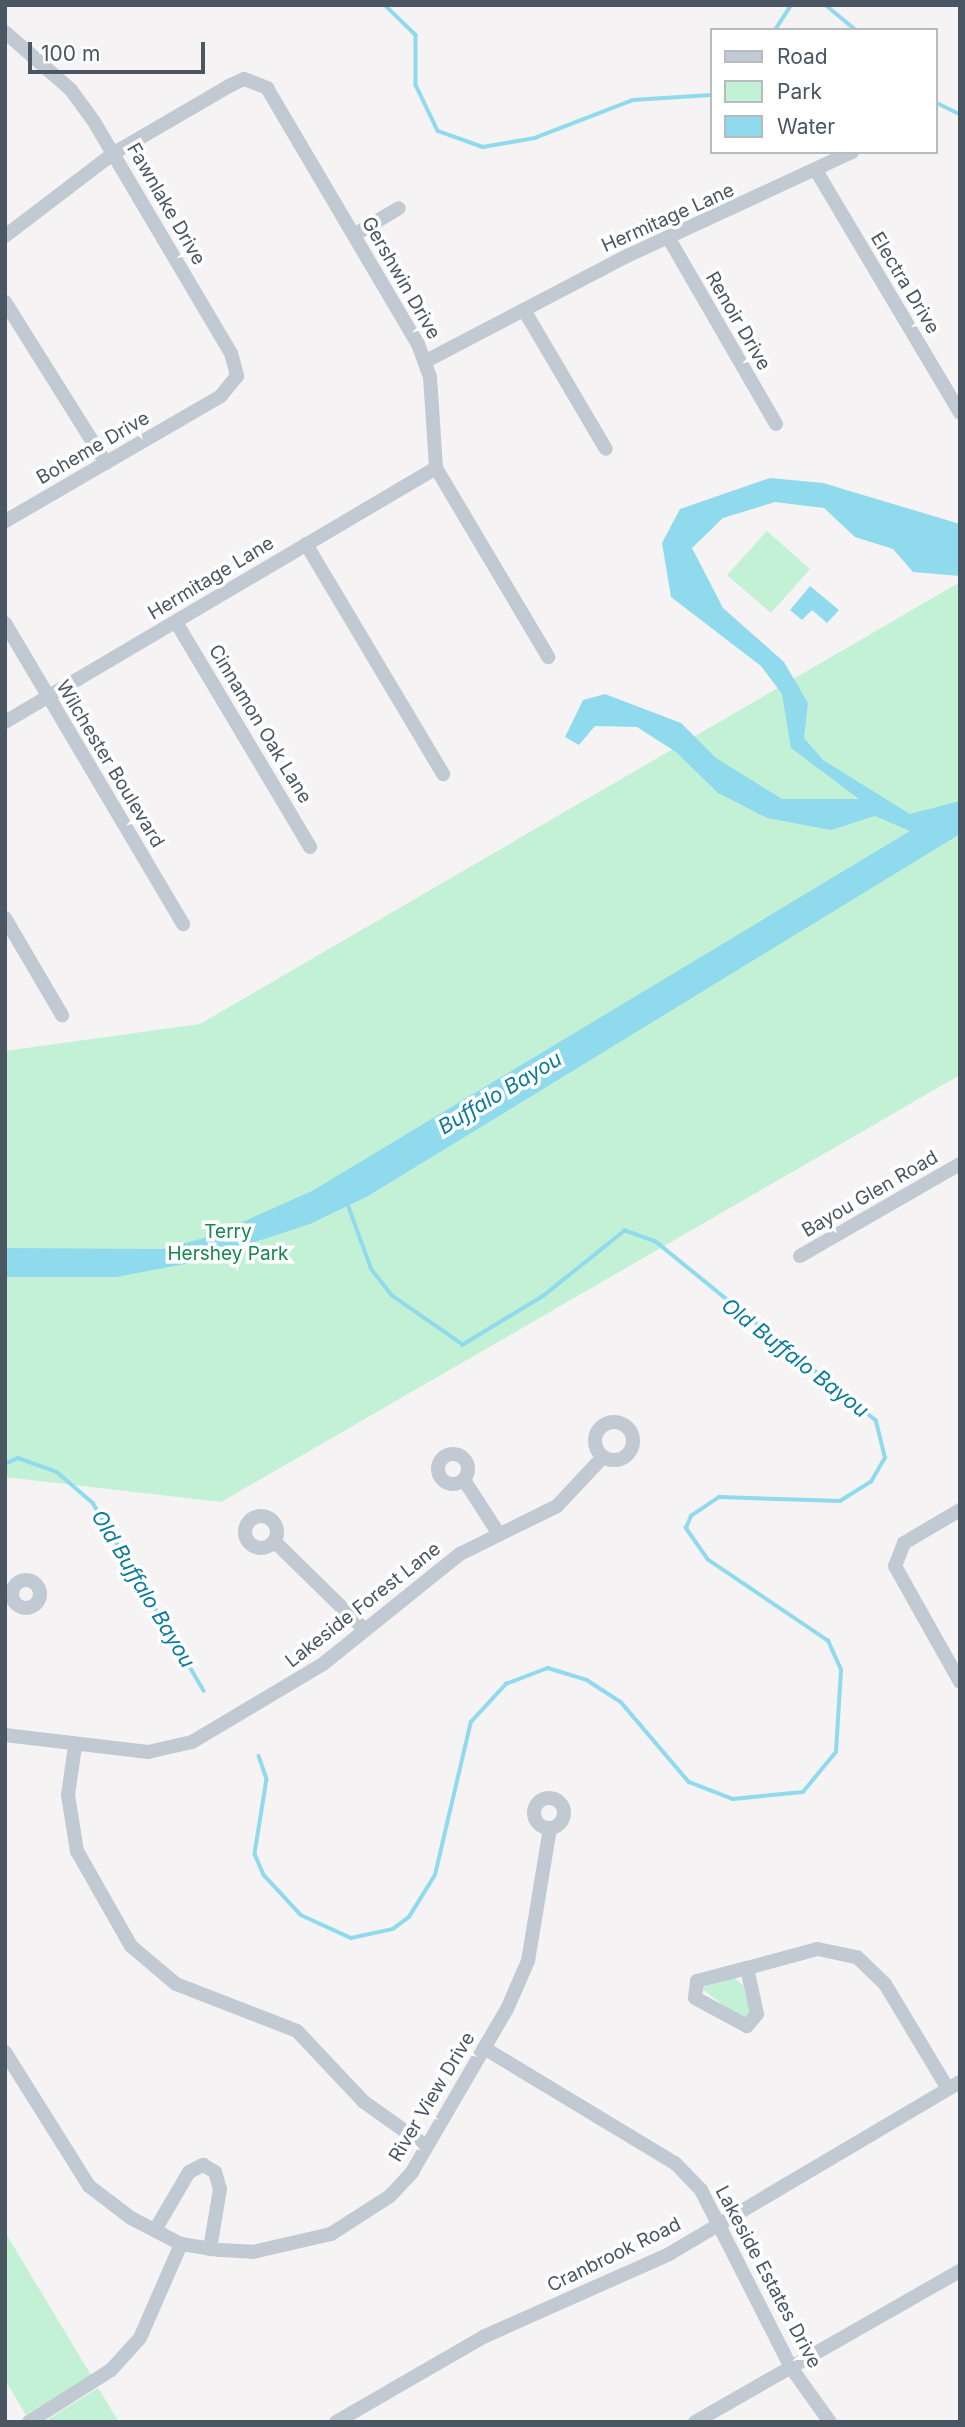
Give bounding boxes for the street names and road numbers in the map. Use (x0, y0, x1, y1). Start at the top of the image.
street label: Fawnlake Drive (122, 139, 210, 269)
street label: Hermitage Lane (598, 179, 738, 257)
street label: Gershwin Drive (357, 213, 445, 343)
street label: Electra Drive (866, 228, 944, 338)
street label: Renoir Drive (701, 268, 775, 374)
street label: Boheme Drive (33, 407, 153, 489)
street label: Hermitage Lane (144, 531, 278, 625)
street label: Cinnamon Oak Lane (204, 641, 316, 807)
street label: Wilchester Boulevard (51, 676, 169, 852)
street label: Bayou Glen Road (798, 1146, 942, 1242)
street label: Lakeside Forest Lane (281, 1537, 445, 1673)
street label: River View Drive (384, 2028, 480, 2166)
street label: Lakeside Estates Drive (710, 2182, 826, 2372)
street label: Cranbrook Road (543, 2213, 685, 2297)

